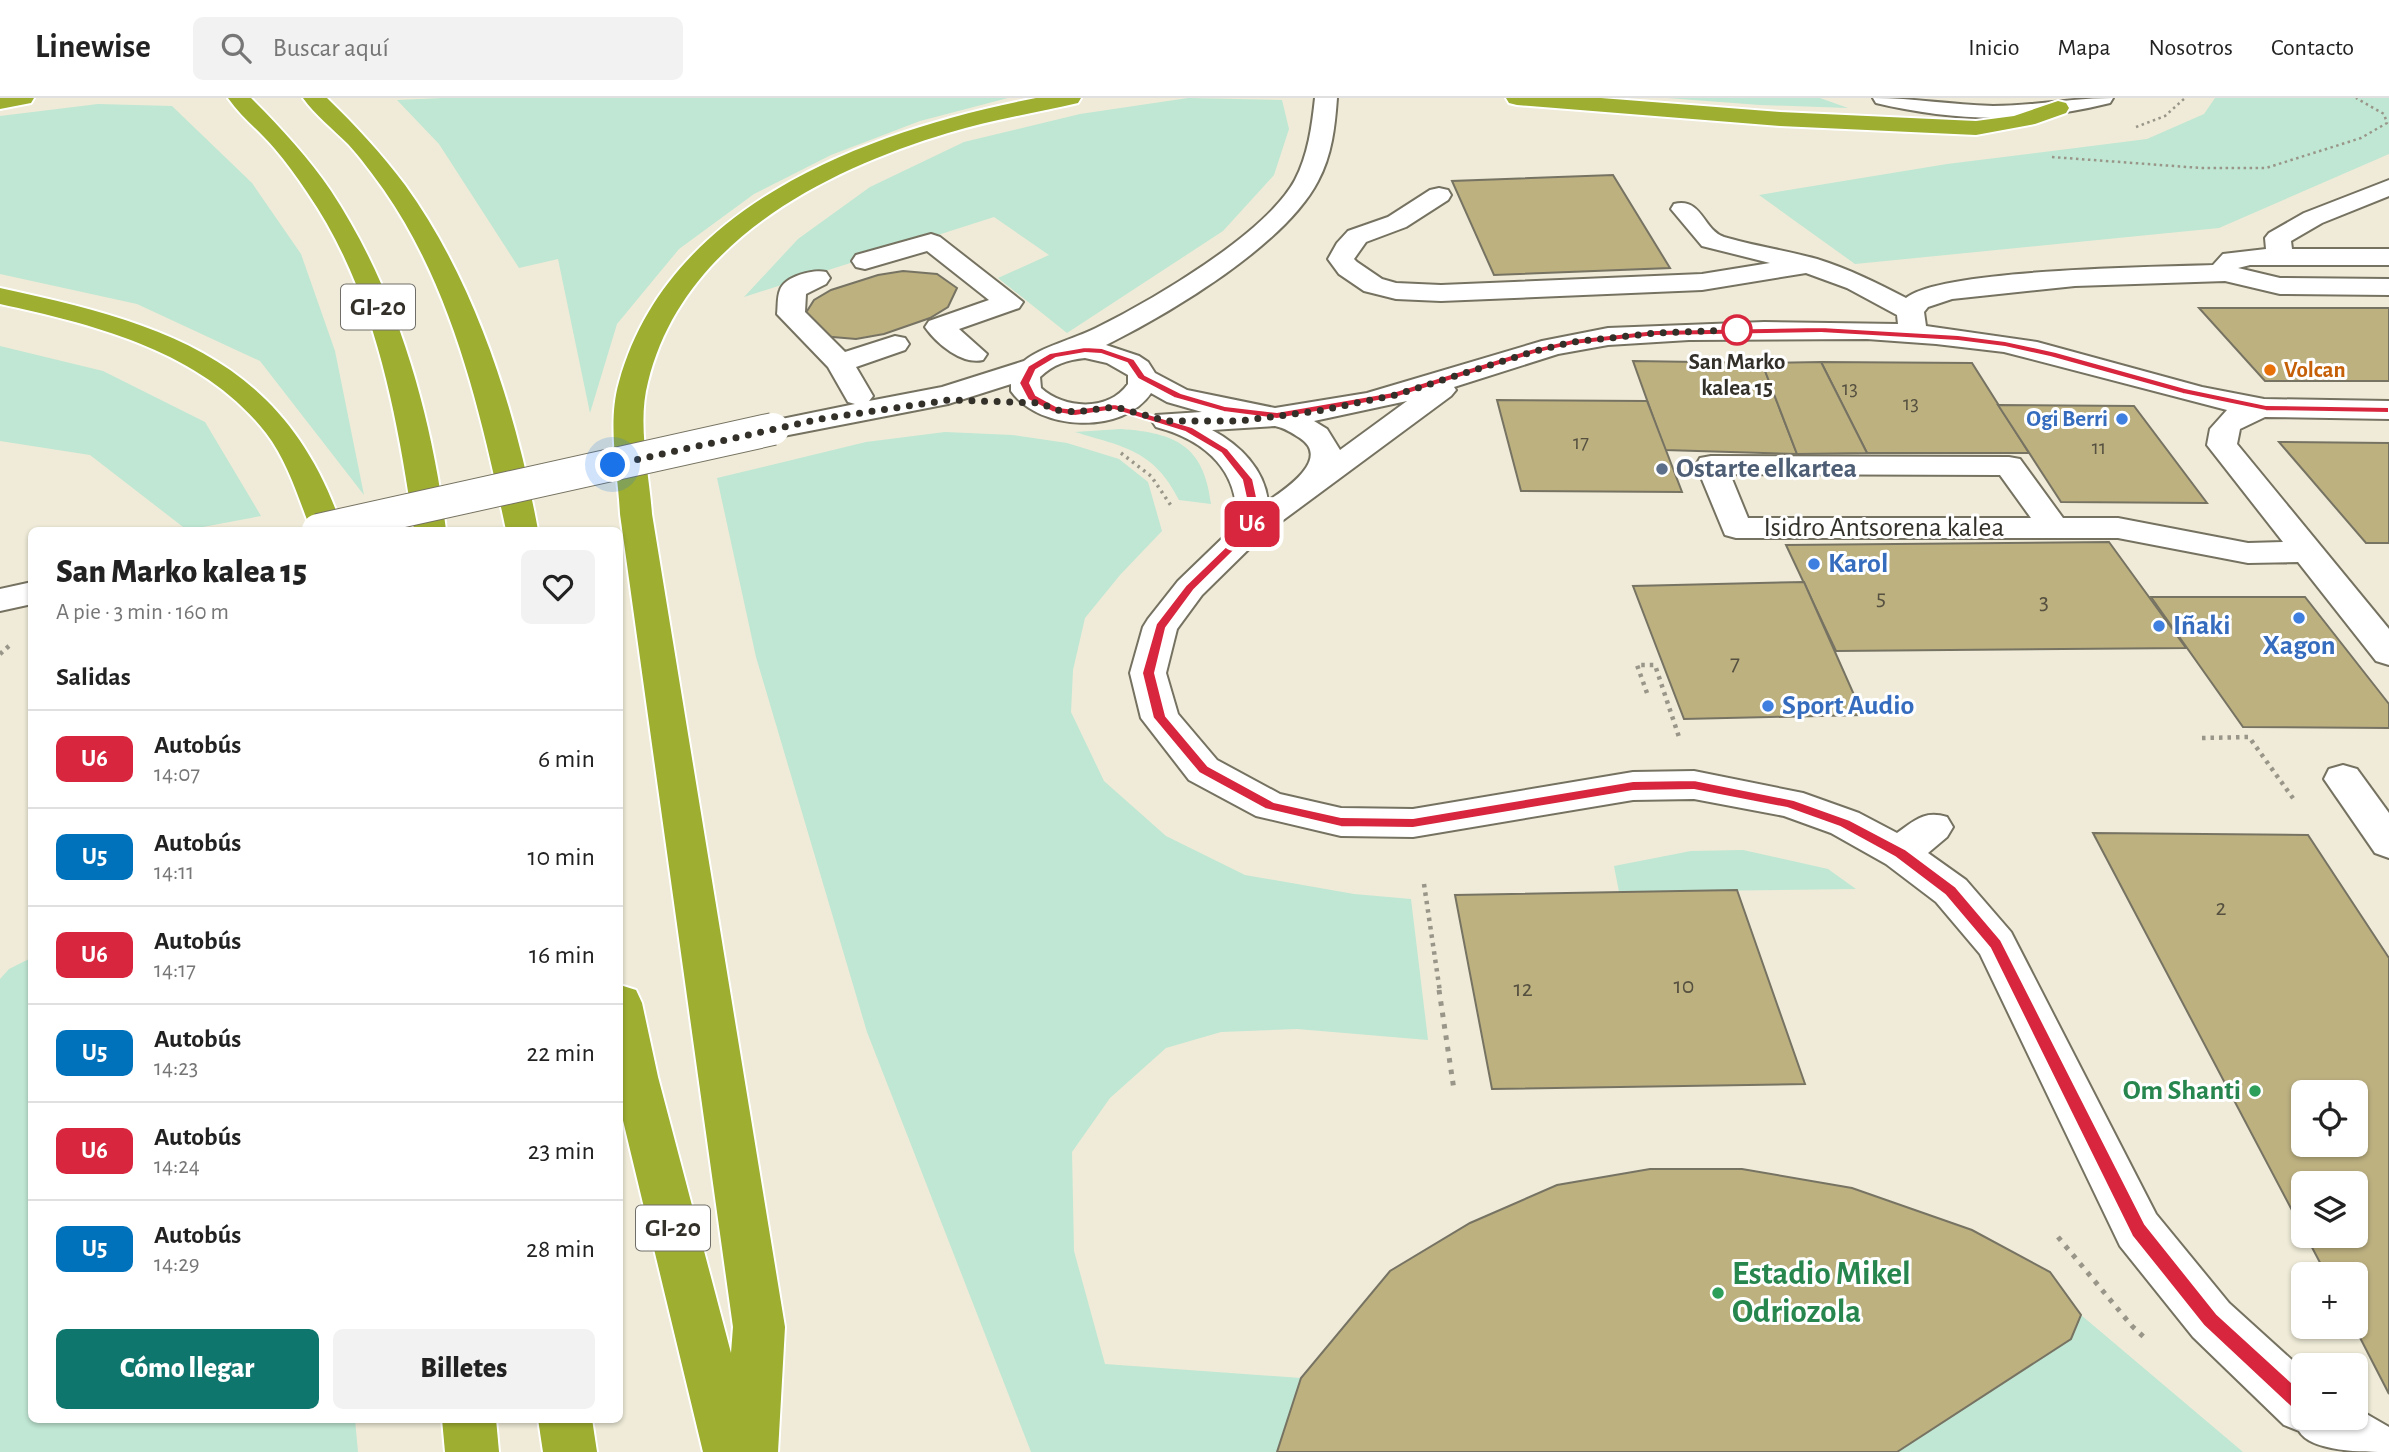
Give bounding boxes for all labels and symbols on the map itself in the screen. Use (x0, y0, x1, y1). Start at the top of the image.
road number: GI-20 (341, 284, 415, 330)
marker: San Marko kalea 15 (1722, 315, 1752, 345)
place label: San Marko kalea 15 (1689, 351, 1785, 400)
place label: Volcan (2284, 359, 2346, 382)
marker: Volcan (2262, 362, 2278, 378)
house number: 13 (1842, 378, 1858, 399)
house number: 13 (1903, 393, 1919, 414)
place label: Ogi Berri (2026, 408, 2108, 431)
marker: Ogi Berri (2114, 411, 2130, 427)
house number: 17 (1573, 432, 1589, 453)
house number: 11 (2092, 437, 2106, 458)
your location (595, 447, 630, 482)
place label: Ostarte elkartea (1676, 455, 1857, 483)
marker: Ostarte elkartea (1654, 461, 1670, 477)
line badge: U6 (1220, 501, 1284, 547)
street label: Isidro Antsorena kalea (1764, 514, 2005, 542)
place label: Karol (1828, 550, 1888, 578)
marker: Karol (1806, 556, 1822, 572)
house number: 5 (1876, 586, 1886, 610)
house number: 3 (2039, 590, 2049, 614)
marker: Xagon (2291, 610, 2307, 626)
place label: Iñaki (2173, 612, 2231, 640)
marker: Iñaki (2151, 618, 2167, 634)
place label: Xagon (2263, 632, 2336, 660)
house number: 7 (1730, 651, 1740, 675)
place label: Sport Audio (1782, 692, 1914, 720)
marker: Sport Audio (1760, 698, 1776, 714)
house number: 2 (2216, 896, 2227, 920)
house number: 10 (1674, 974, 1694, 998)
house number: 12 (1513, 977, 1533, 1001)
place label: Om Shanti (2123, 1077, 2241, 1105)
marker: Om Shanti (2247, 1083, 2263, 1099)
road number: GI-20 (636, 1205, 710, 1250)
place label: Estadio Mikel Odriozola (1732, 1258, 1911, 1329)
marker: Estadio Mikel Odriozola (1710, 1285, 1726, 1301)

